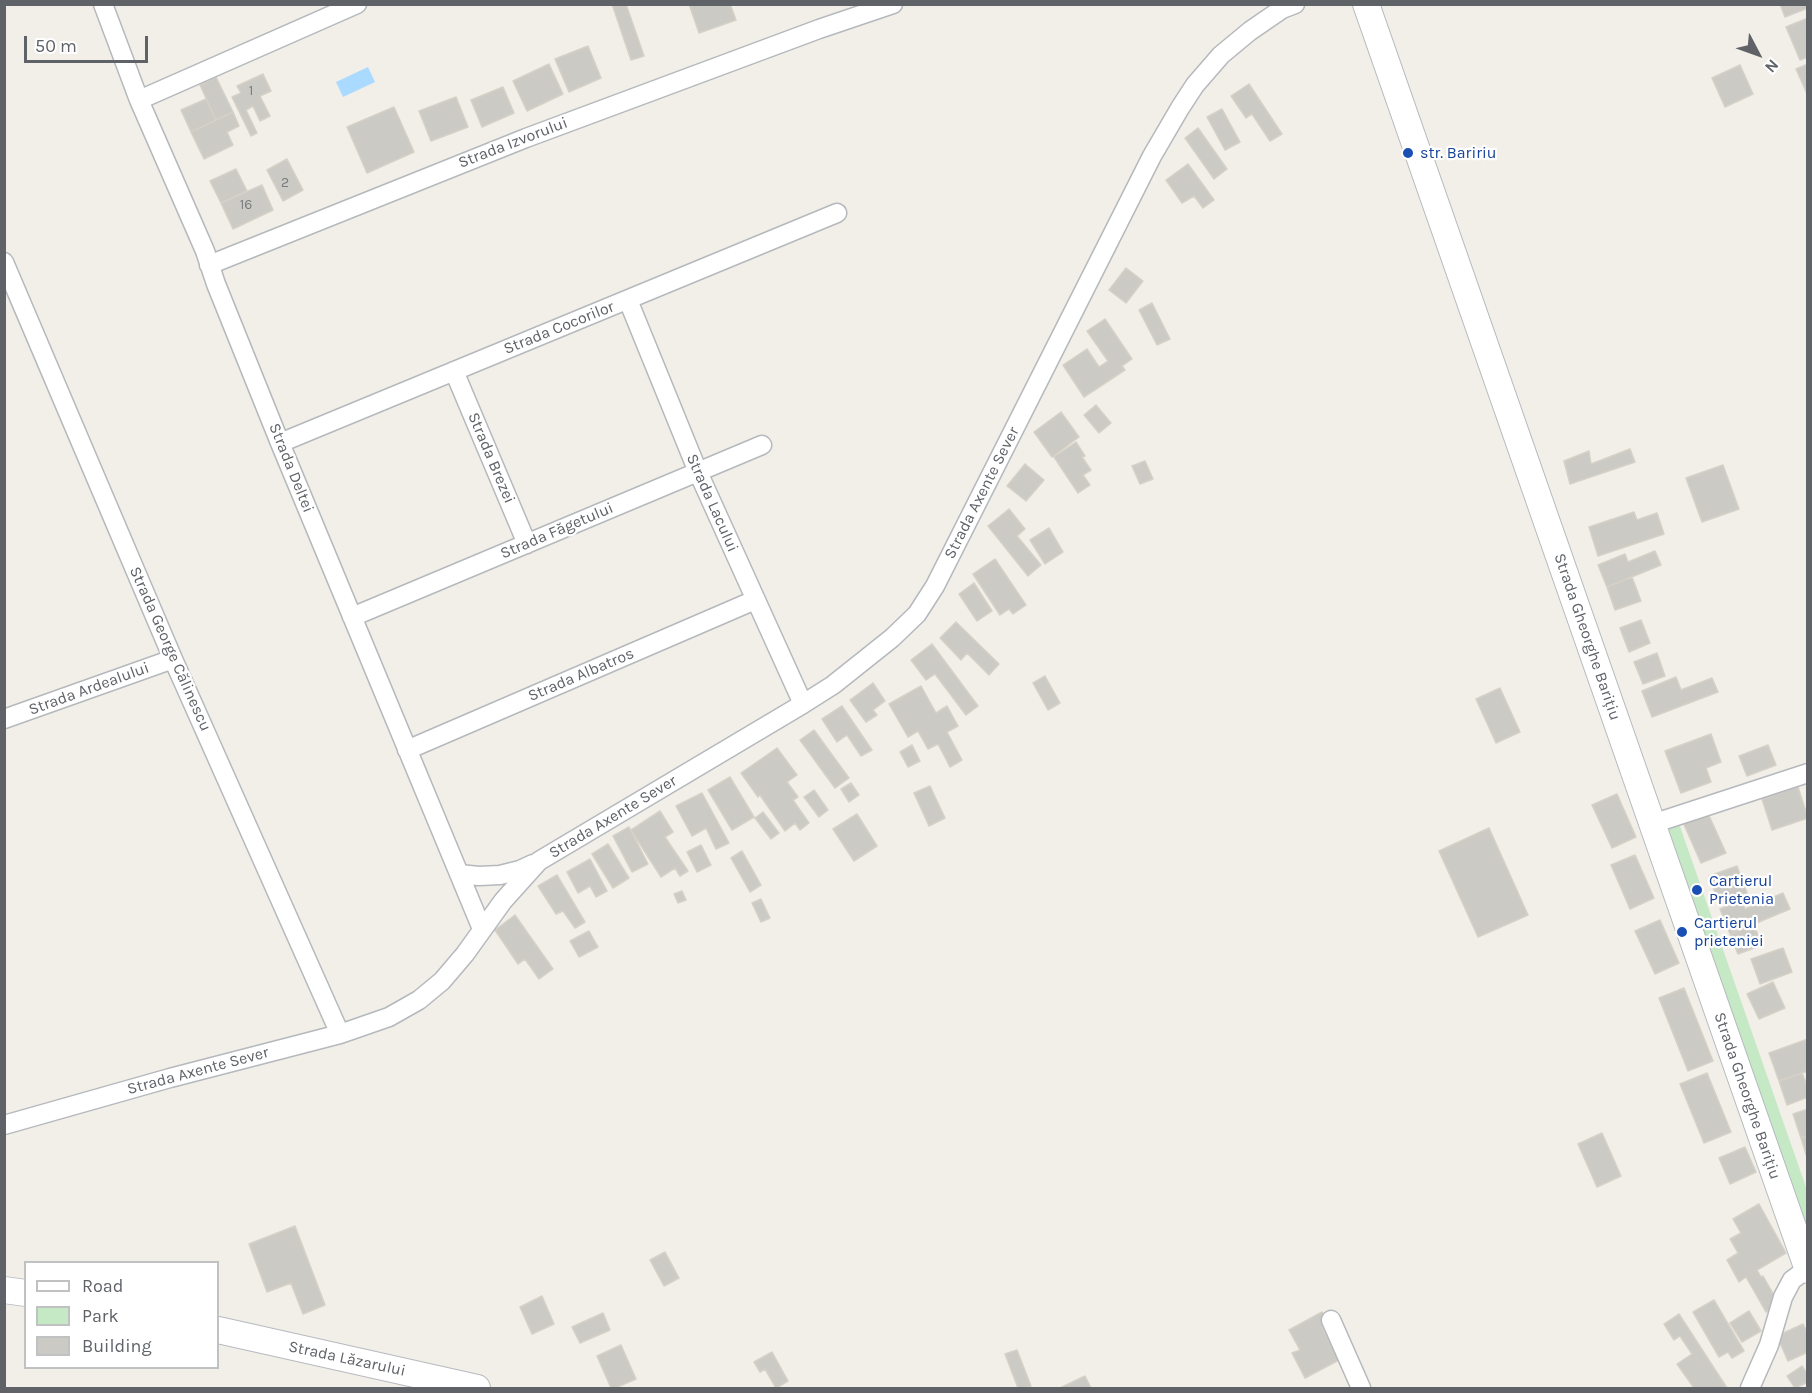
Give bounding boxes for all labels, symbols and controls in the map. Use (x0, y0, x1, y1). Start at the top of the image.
scale bar (27, 24, 152, 62)
north arrow (1728, 24, 1788, 84)
text: 50 m (35, 35, 77, 57)
text: N (1761, 56, 1783, 77)
house number: 1 (249, 83, 253, 99)
street label: Strada Izvorului (456, 113, 570, 173)
place label: str. Baririu (1420, 143, 1496, 163)
marker: str. Baririu (1401, 146, 1415, 160)
house number: 2 (281, 175, 289, 191)
house number: 16 (240, 197, 252, 213)
street label: Strada Cocorilor (501, 297, 617, 359)
street label: Strada Brezei (463, 410, 519, 506)
street label: Strada Deltei (264, 421, 318, 515)
street label: Strada Axente Sever (940, 424, 1024, 562)
street label: Strada Lacului (682, 451, 742, 555)
street label: Strada Făgetului (498, 499, 616, 563)
street label: Strada Gheorghe Barițiu (1549, 551, 1625, 723)
street label: Strada George Călinescu (125, 564, 215, 734)
street label: Strada Albatros (525, 644, 637, 706)
street label: Strada Ardealului (26, 658, 152, 720)
street label: Strada Axente Sever (546, 771, 680, 863)
place label: Cartierul Prietenia (1709, 871, 1774, 909)
marker: Cartierul Prietenia (1690, 883, 1704, 897)
place label: Cartierul prieteniei (1694, 913, 1764, 951)
marker: Cartierul prieteniei (1675, 925, 1689, 939)
street label: Strada Gheorghe Barițiu (1709, 1010, 1785, 1182)
street label: Strada Axente Sever (125, 1043, 271, 1099)
legend (24, 1261, 219, 1369)
text: Road (82, 1275, 123, 1297)
text: Park (82, 1305, 119, 1327)
text: Building (82, 1335, 152, 1357)
street label: Strada Lăzarului (287, 1337, 407, 1381)

